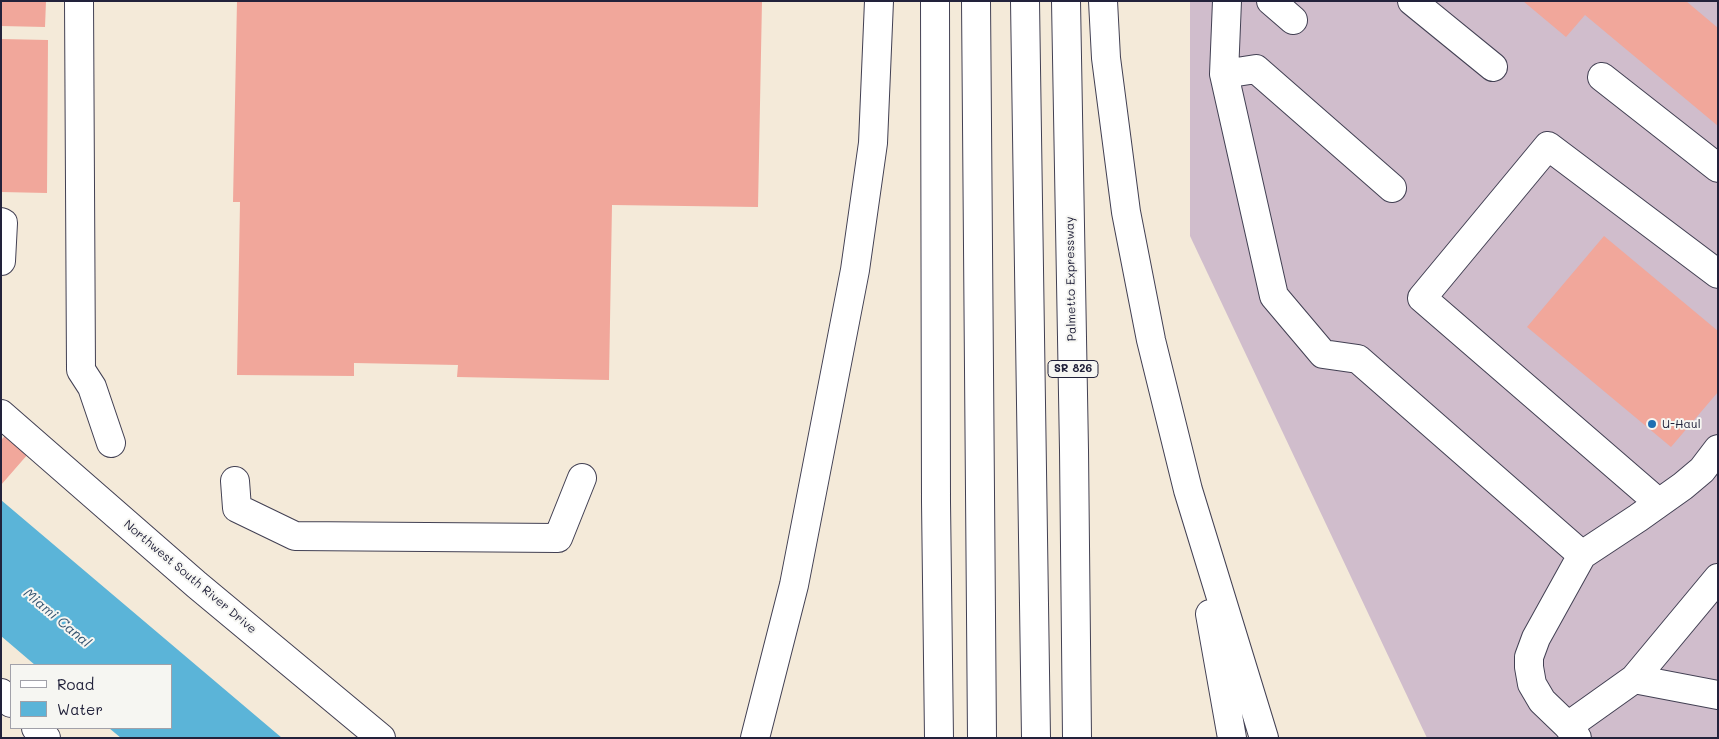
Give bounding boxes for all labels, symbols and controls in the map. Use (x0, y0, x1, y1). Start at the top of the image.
street label: Palmetto Expressway (1063, 216, 1079, 342)
road number: SR 826 (1048, 360, 1098, 378)
place label: U-Haul (1662, 417, 1701, 431)
marker: U-Haul (1646, 418, 1658, 430)
street label: Northwest South River Drive (121, 517, 259, 637)
water label: Miami Canal (20, 585, 94, 651)
legend (10, 664, 172, 729)
text: Road (57, 674, 94, 694)
text: Water (57, 699, 103, 719)

